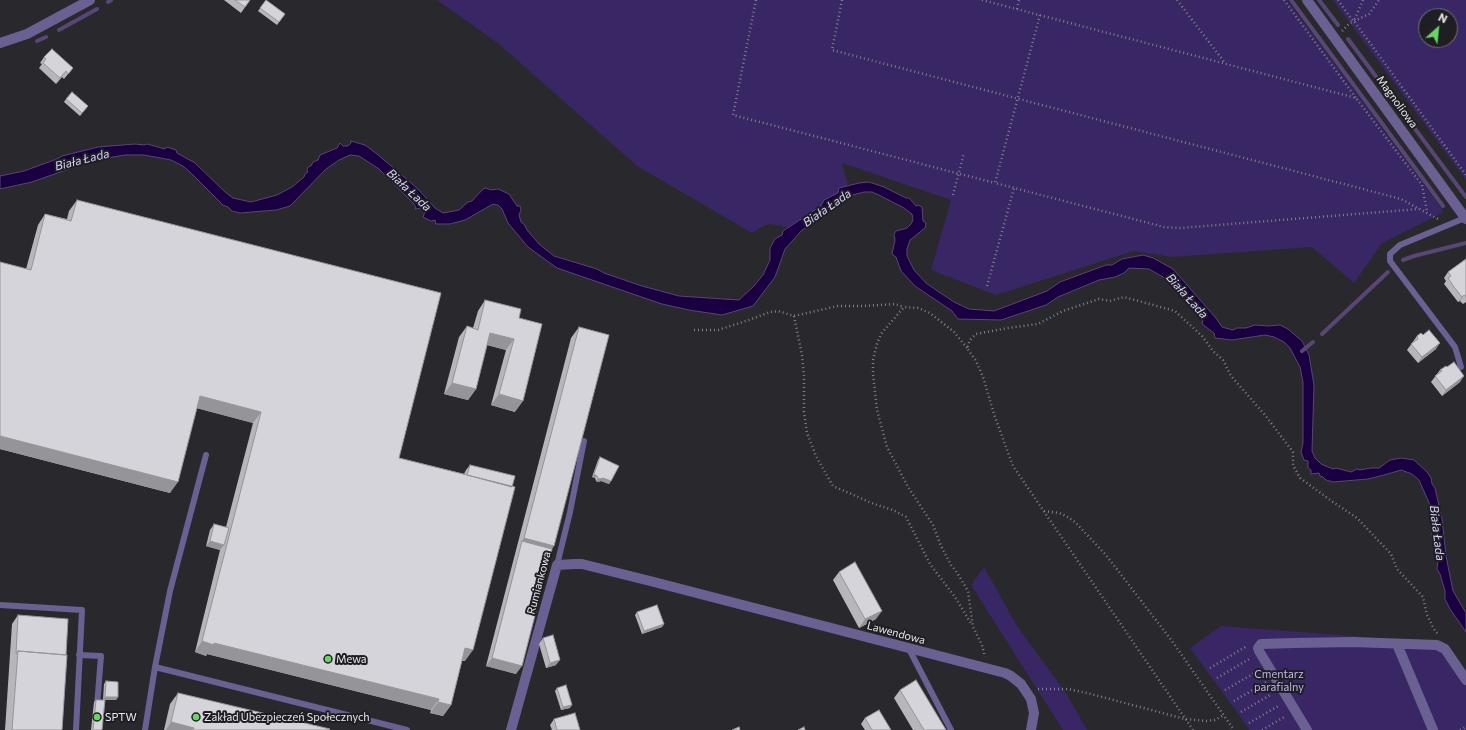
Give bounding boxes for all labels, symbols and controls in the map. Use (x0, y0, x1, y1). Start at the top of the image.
north arrow (1418, 8, 1458, 48)
text: N (1437, 10, 1450, 25)
street label: Magnoliowa (1374, 73, 1420, 131)
water label: Biała Łada (53, 146, 111, 174)
water label: Biała Łada (384, 166, 434, 214)
water label: Biała Łada (800, 186, 854, 230)
water label: Biała Łada (1163, 270, 1211, 322)
water label: Biała Łada (1426, 504, 1448, 562)
street label: Rumiankowa (524, 550, 554, 616)
street label: Lawendowa (865, 619, 927, 647)
place label: Mewa (336, 652, 367, 666)
marker: Mewa (323, 654, 333, 664)
park label: Cmentarz parafialny (1254, 667, 1304, 693)
place label: SPTW (105, 710, 137, 724)
place label: Zakład Ubezpieczeń Społecznych (204, 710, 370, 724)
marker: SPTW (92, 712, 102, 722)
marker: Zakład Ubezpieczeń Społecznych (191, 712, 201, 722)

